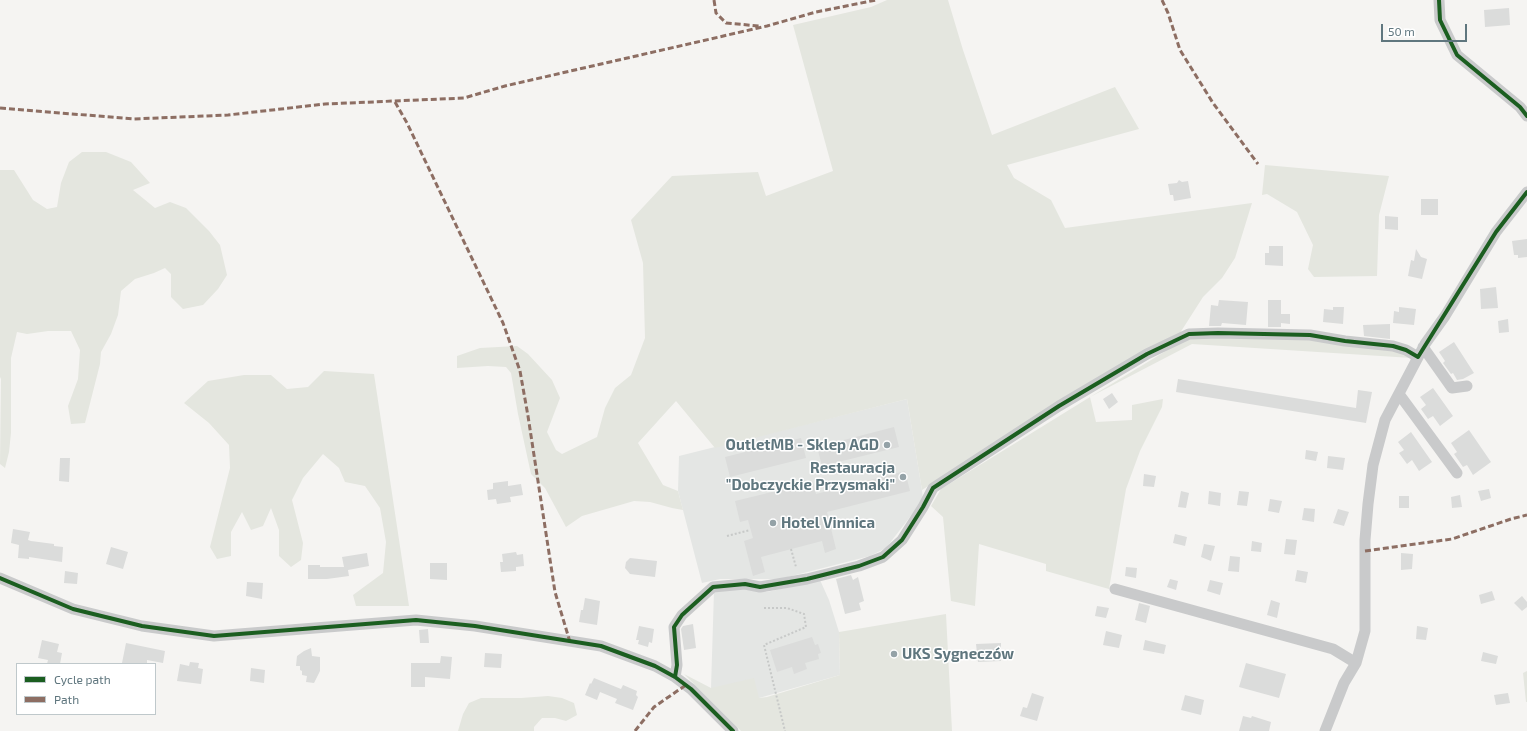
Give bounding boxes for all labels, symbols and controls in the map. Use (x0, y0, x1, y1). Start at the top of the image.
scale bar (1383, 16, 1469, 42)
text: 50 m (1388, 24, 1415, 38)
place label: OutletMB - Sklep AGD (726, 436, 879, 454)
marker: OutletMB - Sklep AGD (882, 440, 892, 450)
place label: Restauracja "Dobczyckie Przysmaki" (726, 459, 895, 494)
marker: Restauracja "Dobczyckie Przysmaki" (898, 472, 908, 482)
place label: Hotel Vinnica (781, 514, 875, 532)
marker: Hotel Vinnica (768, 518, 778, 528)
place label: UKS Sygneczów (902, 645, 1014, 663)
marker: UKS Sygneczów (889, 649, 899, 659)
legend (16, 663, 156, 715)
text: Cycle path (54, 672, 111, 686)
text: Path (54, 692, 79, 706)

